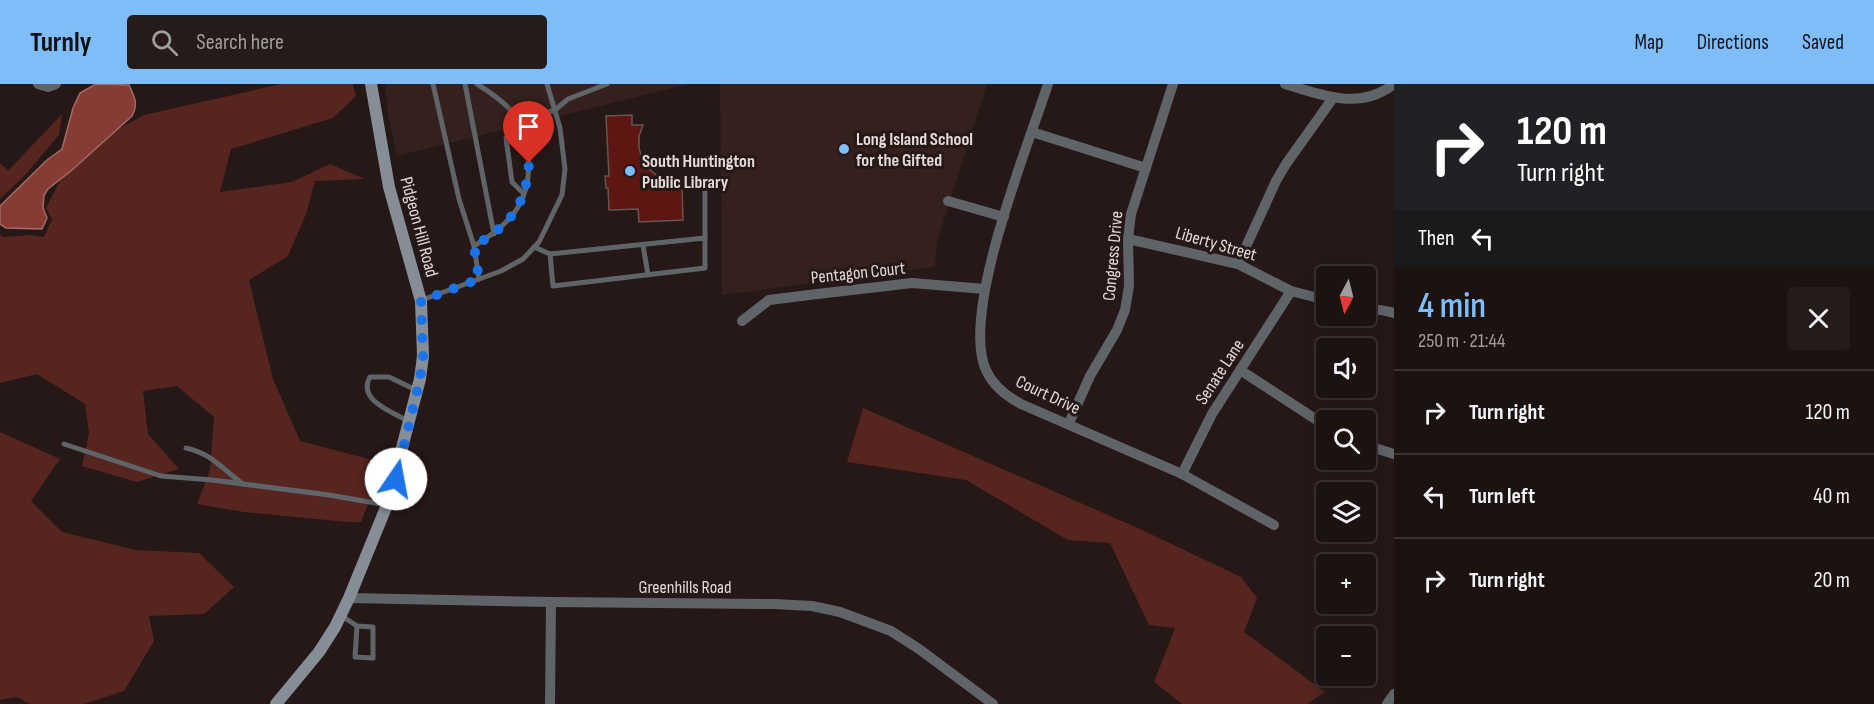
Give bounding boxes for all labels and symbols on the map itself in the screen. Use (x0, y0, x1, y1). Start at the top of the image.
pin (503, 101, 554, 163)
place label: Long Island School for the Gifted (856, 129, 973, 171)
marker: Long Island School for the Gifted (837, 142, 851, 156)
place label: South Huntington Public Library (642, 151, 755, 193)
marker: South Huntington Public Library (623, 164, 637, 178)
street label: Pidgeon Hill Road (396, 175, 442, 279)
street label: Congress Drive (1099, 210, 1127, 302)
street label: Liberty Street (1173, 222, 1259, 266)
street label: Pentagon Court (810, 258, 907, 288)
north arrow (1316, 266, 1376, 326)
street label: Senate Lane (1191, 335, 1249, 409)
street label: Court Drive (1012, 371, 1084, 419)
position arrow (364, 447, 428, 511)
street label: Greenhills Road (638, 577, 732, 598)

